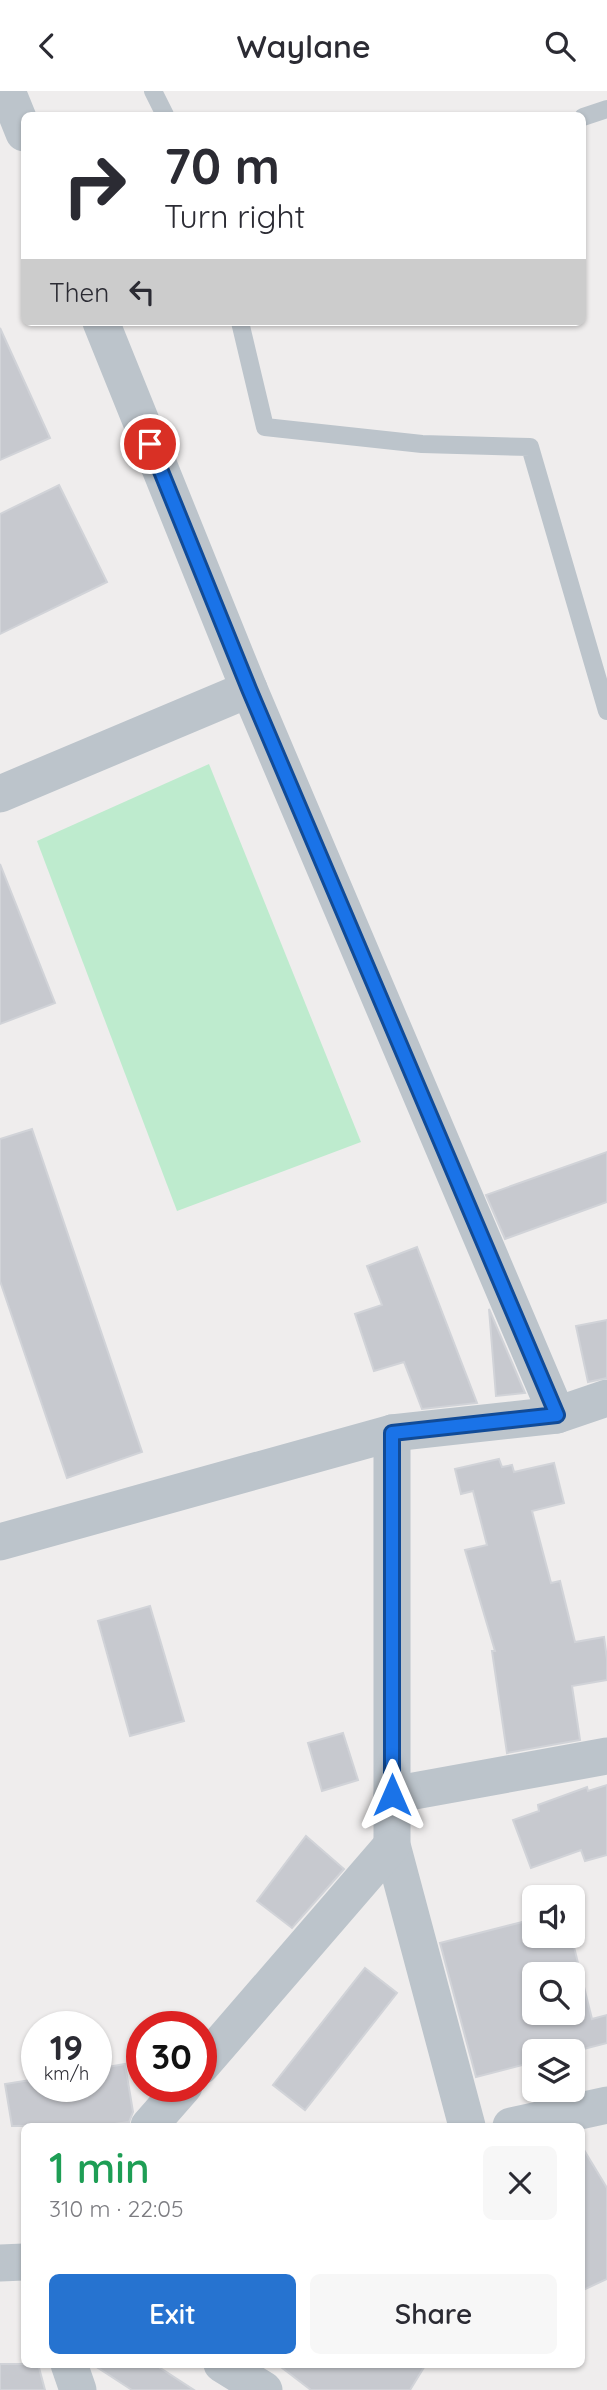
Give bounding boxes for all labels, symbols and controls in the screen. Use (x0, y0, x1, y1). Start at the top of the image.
text: Waylane (236, 26, 371, 66)
icon: back (28, 27, 66, 65)
icon: search (541, 27, 579, 65)
text: 70 m (164, 135, 280, 196)
icon: right (49, 140, 140, 231)
text: Turn right (164, 196, 305, 236)
icon: left (123, 273, 161, 311)
text: Then (49, 276, 109, 309)
pin (120, 414, 180, 474)
icon: arrive (131, 425, 169, 463)
position arrow (355, 1758, 429, 1832)
map controls (522, 1885, 585, 2102)
button: sound (522, 1885, 585, 1948)
button: search (522, 1962, 585, 2025)
speed limit sign: 30 (126, 2011, 217, 2102)
text: 19 (50, 2025, 83, 2069)
button: layers (522, 2039, 585, 2102)
text: km/h (44, 2062, 89, 2085)
text: 1 min (49, 2141, 150, 2194)
button: close (483, 2146, 557, 2220)
text: 310 m · 22:05 (49, 2194, 184, 2223)
button: Exit (49, 2274, 296, 2354)
button: Share (310, 2274, 557, 2354)

